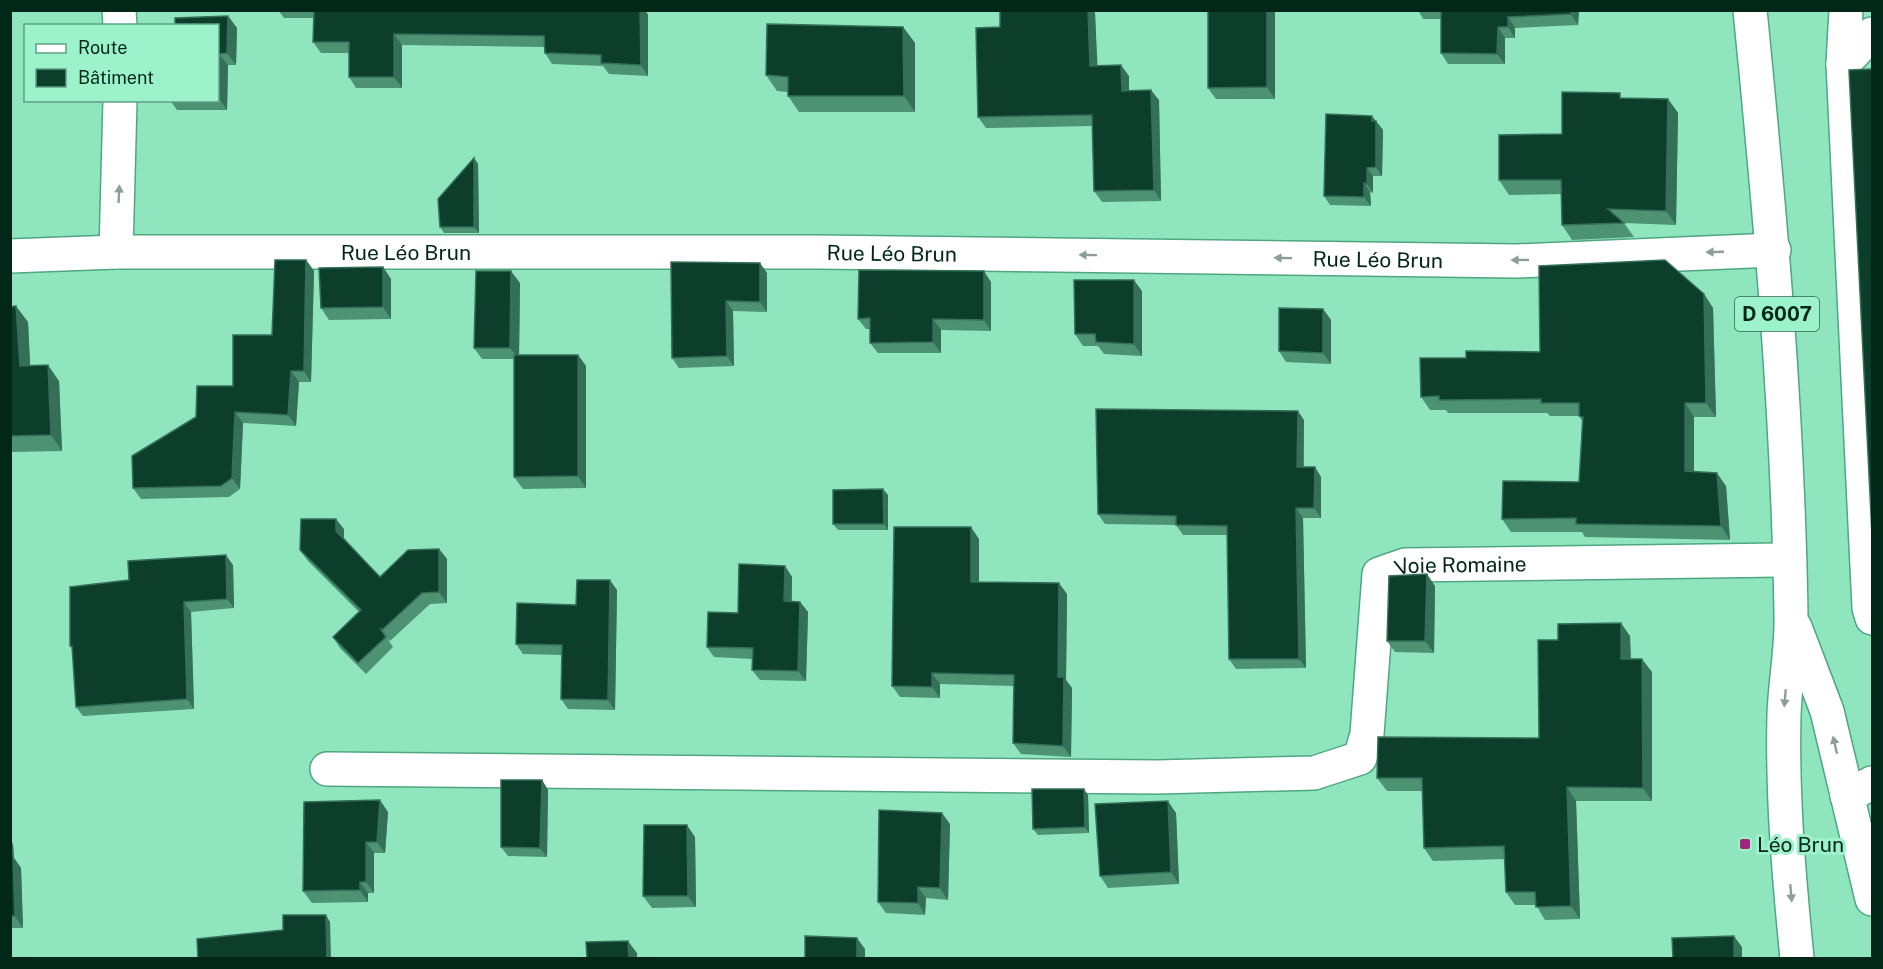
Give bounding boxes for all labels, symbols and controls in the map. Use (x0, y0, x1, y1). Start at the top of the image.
legend (24, 24, 219, 102)
text: Route (78, 37, 127, 58)
text: Bâtiment (78, 67, 154, 88)
one-way arrow (114, 185, 123, 204)
street label: Rue Léo Brun (341, 240, 471, 265)
street label: Rue Léo Brun (827, 240, 957, 266)
street label: Rue Léo Brun (1313, 246, 1443, 273)
one-way arrow (1706, 248, 1725, 257)
one-way arrow (1079, 250, 1098, 260)
one-way arrow (1274, 253, 1293, 262)
one-way arrow (1511, 255, 1530, 265)
road number: D 6007 (1735, 297, 1819, 331)
street label: Voie Romaine (1391, 551, 1527, 580)
one-way arrow (1780, 689, 1790, 708)
one-way arrow (1830, 736, 1840, 755)
place label: Léo Brun (1757, 832, 1844, 857)
marker: Léo Brun (1738, 837, 1752, 851)
one-way arrow (1786, 883, 1796, 902)

